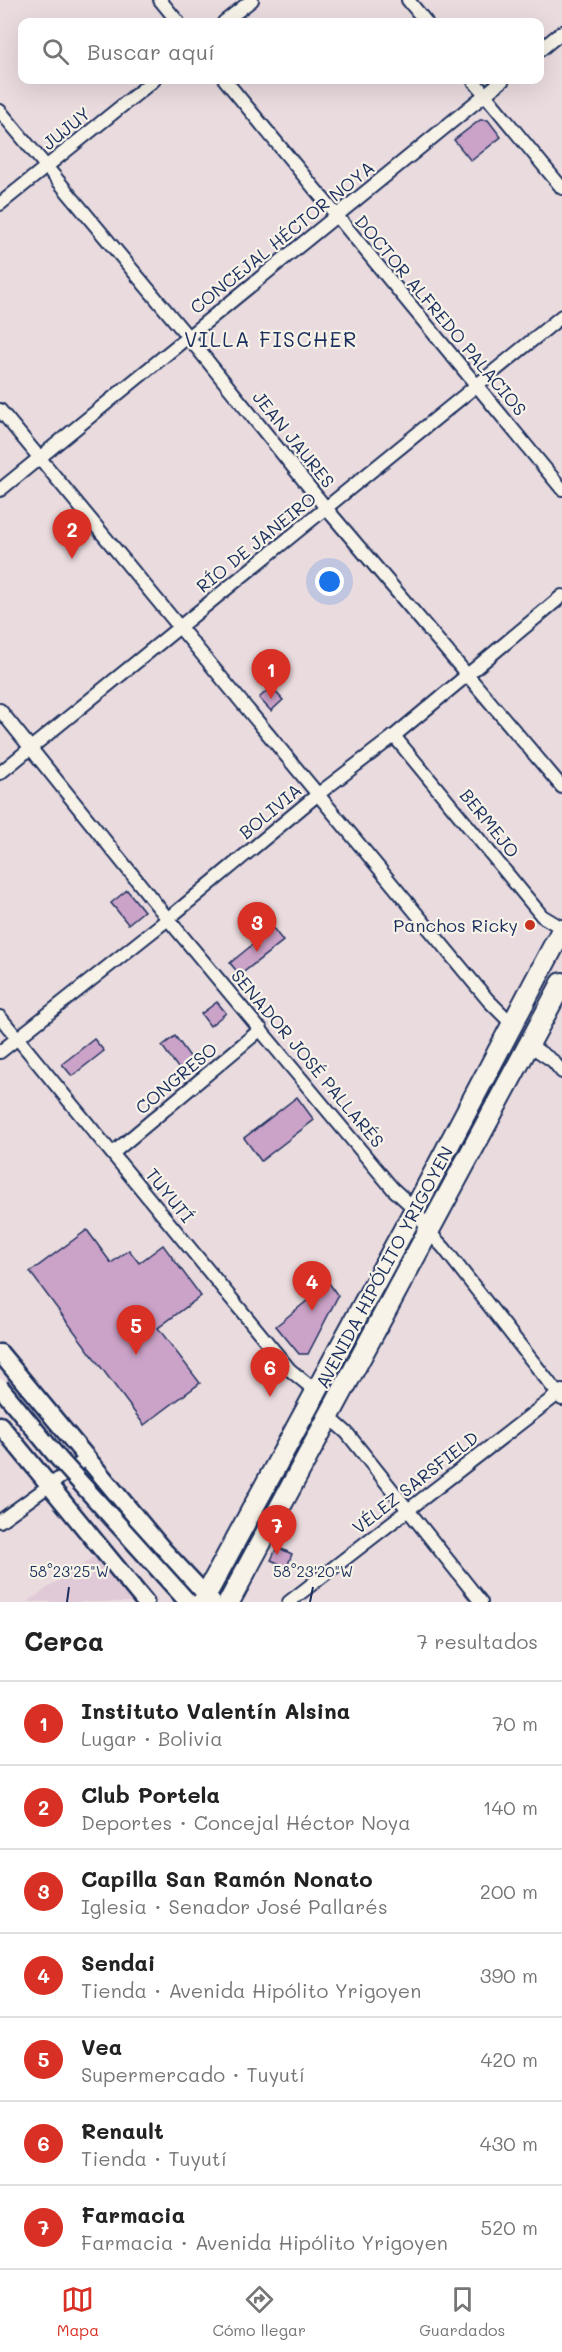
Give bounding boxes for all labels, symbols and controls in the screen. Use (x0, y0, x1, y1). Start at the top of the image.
search box (18, 18, 544, 84)
icon: search (39, 35, 72, 68)
text: Buscar aquí (87, 37, 215, 66)
street label: JUJUY (37, 101, 95, 155)
street label: CONCEJAL HÉCTOR NOYA (185, 155, 379, 319)
street label: DOCTOR ALFREDO PALACIOS (350, 210, 532, 420)
district label: VILLA FISCHER (184, 325, 358, 352)
street label: JEAN JAURES (248, 386, 340, 492)
street label: RÍO DE JANEIRO (191, 486, 321, 598)
pin: 2 (52, 510, 92, 559)
your location (315, 567, 344, 596)
pin: 1 (252, 650, 290, 699)
street label: BOLIVIA (234, 778, 306, 844)
street label: BERMEJO (455, 784, 525, 862)
pin: 3 (238, 902, 276, 952)
place label: Panchos Ricky (393, 913, 518, 937)
marker: Panchos Ricky (523, 918, 537, 932)
street label: SENADOR JOSÉ PALLARÉS (226, 964, 390, 1152)
street label: CONGRESO (130, 1037, 222, 1119)
street label: AVENIDA HIPÓLITO YRIGOYEN (310, 1142, 458, 1392)
street label: TUYUTÍ (141, 1163, 199, 1227)
pin: 4 (292, 1262, 332, 1311)
pin: 5 (116, 1306, 156, 1355)
pin: 6 (250, 1348, 290, 1397)
street label: VÉLEZ SARSFIELD (347, 1425, 483, 1539)
pin: 7 (258, 1506, 296, 1555)
text: 58°23'25"W (29, 1561, 109, 1581)
text: 58°23'20"W (273, 1561, 353, 1581)
text: Cerca (24, 1624, 104, 1658)
text: 7 resultados (417, 1628, 538, 1654)
text: Instituto Valentín Alsina (81, 1696, 350, 1725)
text: 1 (39, 1710, 48, 1736)
text: 70 m (492, 1710, 538, 1736)
text: Lugar · Bolivia (81, 1725, 223, 1751)
text: Club Portela (81, 1780, 220, 1809)
text: 2 (38, 1794, 49, 1820)
text: 140 m (483, 1794, 538, 1820)
text: Deportes · Concejal Héctor Noya (81, 1809, 411, 1835)
text: Capilla San Ramón Nonato (81, 1864, 373, 1893)
text: 3 (38, 1878, 50, 1904)
text: 200 m (480, 1878, 538, 1904)
text: Iglesia · Senador José Pallarés (81, 1893, 388, 1919)
text: Sendai (81, 1948, 155, 1977)
text: 4 (37, 1962, 50, 1988)
text: 390 m (480, 1962, 538, 1988)
text: Tienda · Avenida Hipólito Yrigoyen (81, 1977, 421, 2003)
text: Vea (81, 2032, 122, 2061)
text: 5 (38, 2046, 49, 2072)
text: 420 m (480, 2046, 538, 2072)
text: Supermercado · Tuyutí (81, 2061, 305, 2087)
text: Renault (81, 2116, 164, 2145)
text: 6 (37, 2130, 50, 2156)
text: 430 m (480, 2130, 538, 2156)
text: Tienda · Tuyutí (81, 2145, 227, 2171)
text: Farmacia (81, 2200, 185, 2229)
text: 7 (38, 2214, 49, 2240)
text: 520 m (481, 2214, 538, 2240)
text: Farmacia · Avenida Hipólito Yrigoyen (81, 2229, 448, 2255)
tab: Mapa (57, 2283, 99, 2340)
tab: Cómo llegar (212, 2283, 306, 2340)
tab: Guardados (419, 2283, 505, 2340)

